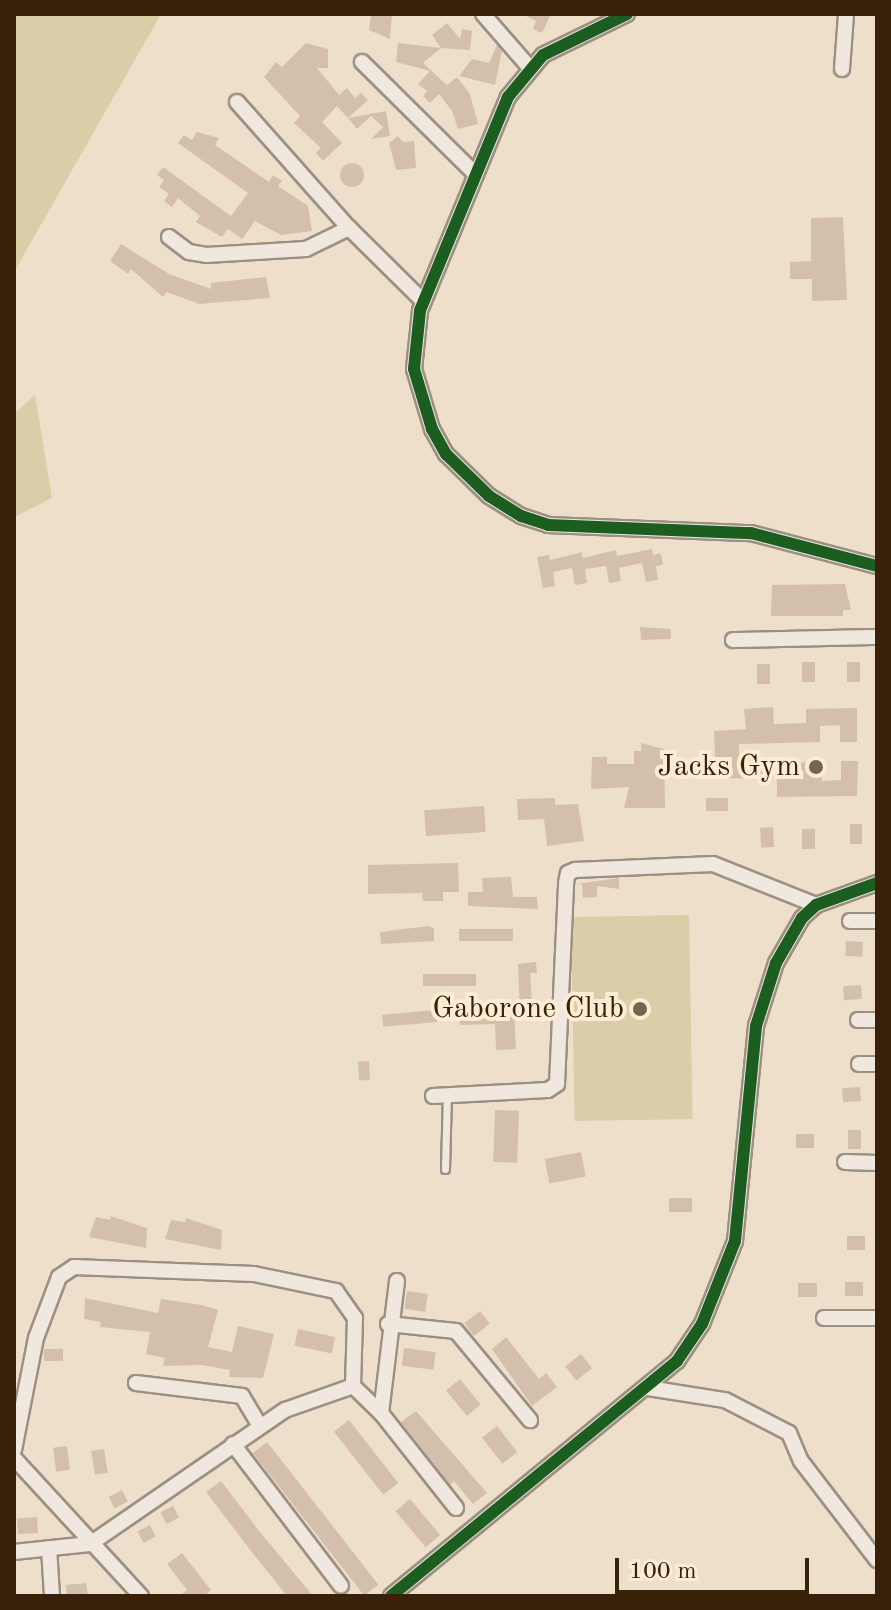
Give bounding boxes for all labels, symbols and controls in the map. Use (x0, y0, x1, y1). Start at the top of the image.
place label: Jacks Gym (658, 749, 800, 785)
marker: Jacks Gym (807, 758, 825, 776)
place label: Gaborone Club (432, 991, 624, 1027)
marker: Gaborone Club (631, 1000, 649, 1018)
scale bar (619, 1542, 813, 1592)
text: 100 m (629, 1560, 697, 1584)

